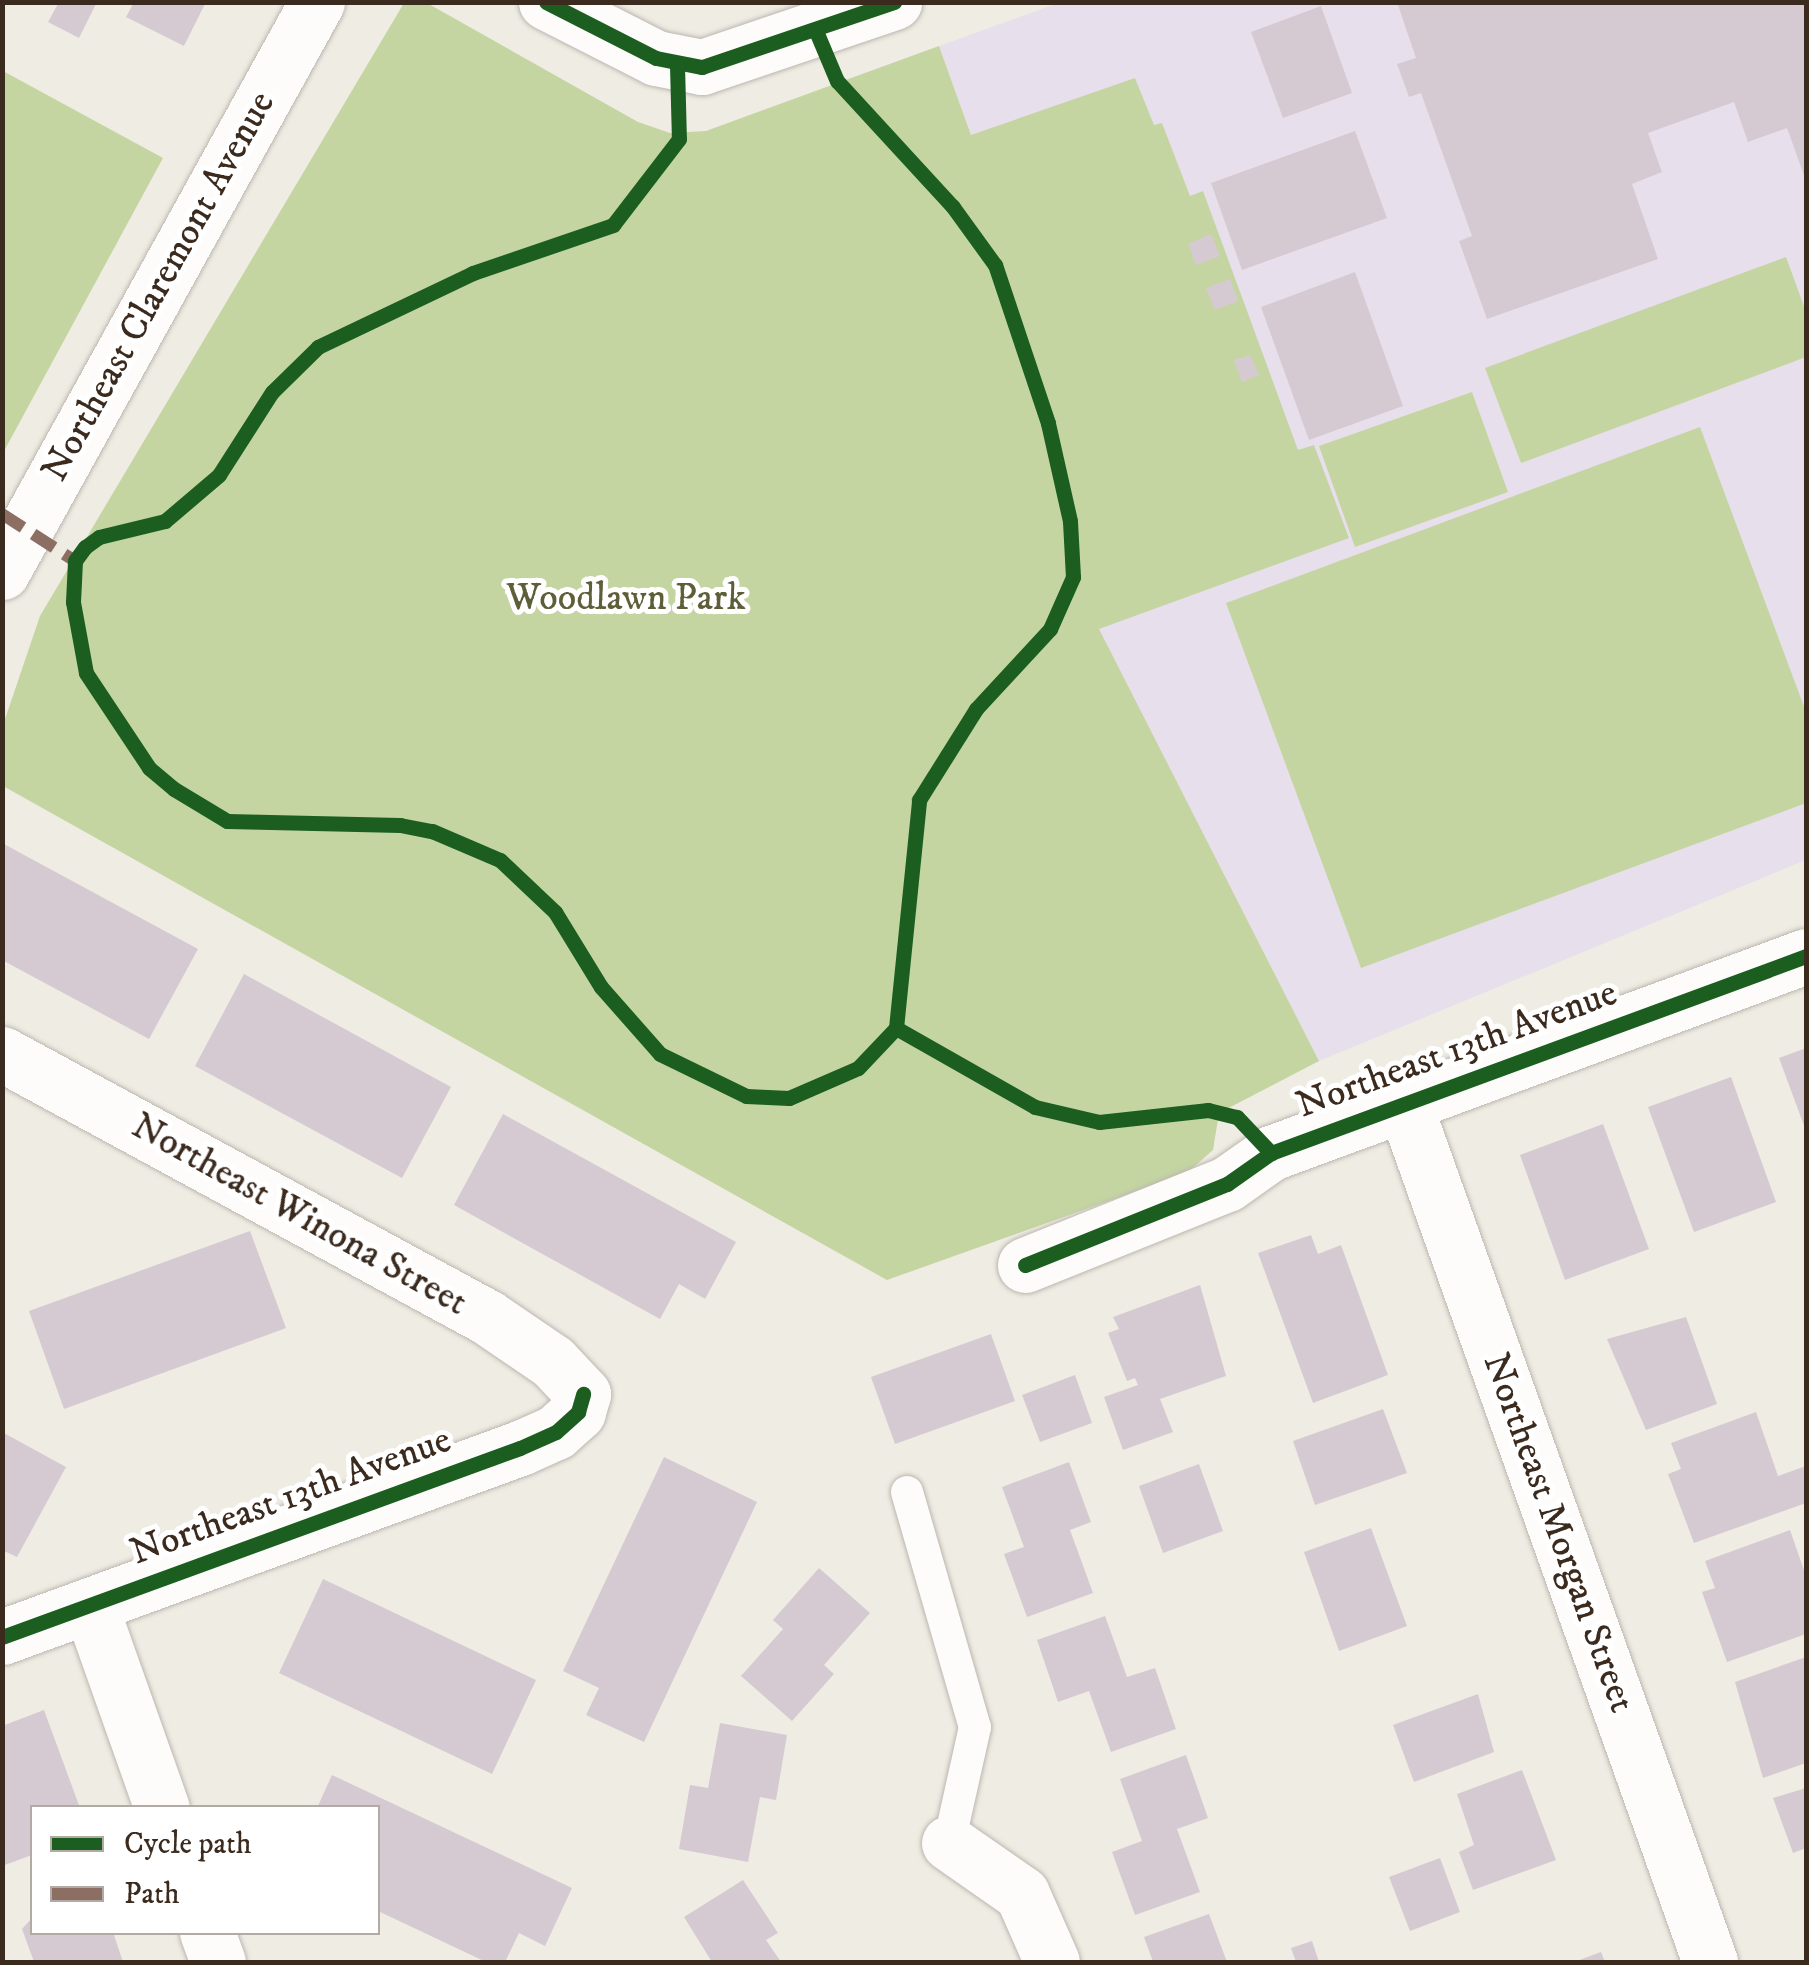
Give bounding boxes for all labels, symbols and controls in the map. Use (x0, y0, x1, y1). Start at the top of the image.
street label: Northeast Claremont Avenue (33, 84, 285, 490)
park label: Woodlawn Park (506, 576, 746, 622)
street label: Northeast 13th Avenue (1291, 971, 1623, 1129)
street label: Northeast Winona Street (123, 1104, 475, 1326)
street label: Northeast Morgan Street (1472, 1347, 1644, 1719)
street label: Northeast 13th Avenue (125, 1418, 457, 1576)
legend (30, 1805, 380, 1935)
text: Cycle path (124, 1826, 252, 1863)
text: Path (124, 1876, 180, 1913)

